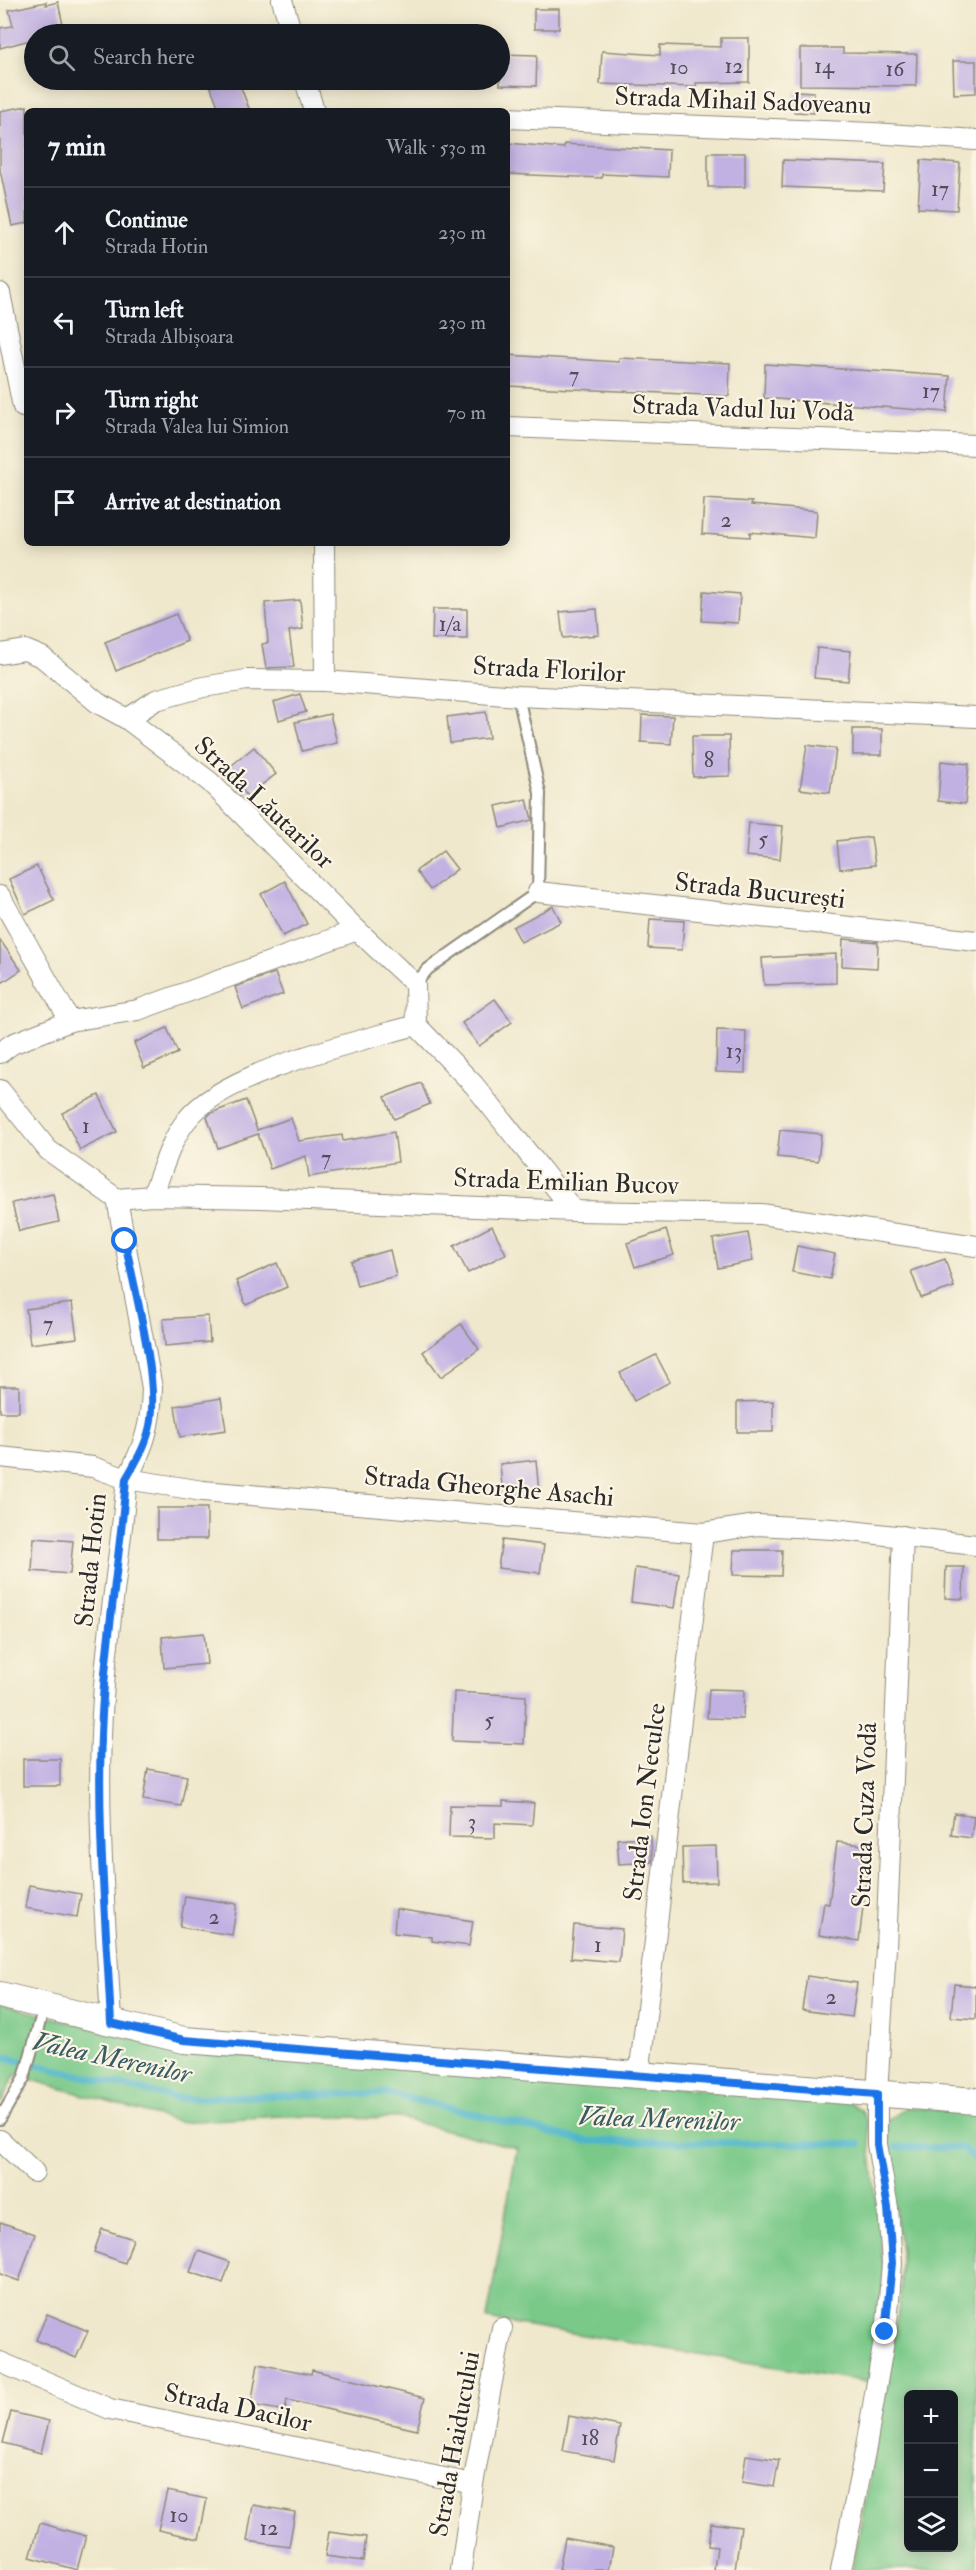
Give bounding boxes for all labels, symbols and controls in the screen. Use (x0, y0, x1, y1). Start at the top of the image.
search box (24, 24, 510, 90)
icon: search (45, 41, 78, 74)
text: Search here (93, 43, 195, 71)
house number: 12 (724, 52, 744, 80)
house number: 14 (814, 52, 835, 80)
house number: 10 (669, 53, 689, 81)
house number: 16 (886, 55, 906, 83)
street label: Strada Mihail Sadoveanu (614, 81, 872, 121)
text: 7 min (48, 131, 106, 163)
text: Walk · 530 m (386, 135, 486, 160)
house number: 17 (931, 175, 949, 203)
text: Continue (105, 206, 188, 234)
icon: ahead (48, 216, 81, 249)
text: 230 m (438, 220, 486, 245)
text: Strada Hotin (105, 234, 208, 259)
text: Turn left (105, 296, 184, 324)
icon: left (48, 306, 81, 339)
text: 230 m (438, 310, 486, 335)
text: Strada Albișoara (105, 324, 234, 349)
house number: 7 (569, 361, 579, 389)
house number: 17 (922, 377, 940, 405)
text: Turn right (105, 386, 198, 414)
street label: Strada Vadul lui Vodă (631, 389, 855, 429)
icon: right (48, 396, 81, 429)
text: 70 m (447, 400, 486, 425)
text: Strada Valea lui Simion (105, 414, 289, 439)
icon: arrive (48, 486, 81, 519)
text: Arrive at destination (105, 488, 281, 516)
house number: 2 (720, 506, 732, 534)
house number: 1/a (439, 610, 462, 638)
street label: Strada Florilor (472, 650, 627, 690)
street label: Strada Lăutarilor (187, 730, 341, 876)
house number: 8 (704, 746, 714, 774)
house number: 5 (758, 825, 768, 853)
street label: Strada București (673, 866, 847, 916)
house number: 13 (726, 1037, 742, 1065)
house number: 1 (82, 1112, 90, 1140)
house number: 7 (321, 1144, 331, 1172)
street label: Strada Emilian Bucov (453, 1162, 680, 1202)
route start (111, 1227, 137, 1253)
house number: 7 (43, 1310, 53, 1338)
street label: Strada Gheorghe Asachi (363, 1460, 615, 1514)
street label: Strada Hotin (68, 1491, 114, 1629)
street label: Strada Ion Neculce (617, 1701, 673, 1903)
house number: 5 (484, 1706, 494, 1734)
street label: Strada Cuza Vodă (846, 1721, 884, 1908)
house number: 3 (468, 1808, 476, 1836)
house number: 2 (208, 1903, 220, 1931)
house number: 1 (594, 1931, 602, 1959)
house number: 2 (825, 1983, 837, 2011)
water label: Valea Merenilor (29, 2025, 196, 2091)
water label: Valea Merenilor (578, 2100, 742, 2138)
route end (871, 2318, 897, 2344)
street label: Strada Haiducului (423, 2349, 487, 2539)
street label: Strada Dacilor (161, 2377, 315, 2439)
map controls (904, 2390, 958, 2552)
button: + (904, 2390, 958, 2444)
house number: 18 (581, 2424, 599, 2452)
button: − (904, 2444, 958, 2498)
button: layers (904, 2498, 958, 2552)
house number: 10 (169, 2501, 189, 2529)
house number: 12 (259, 2514, 279, 2542)

